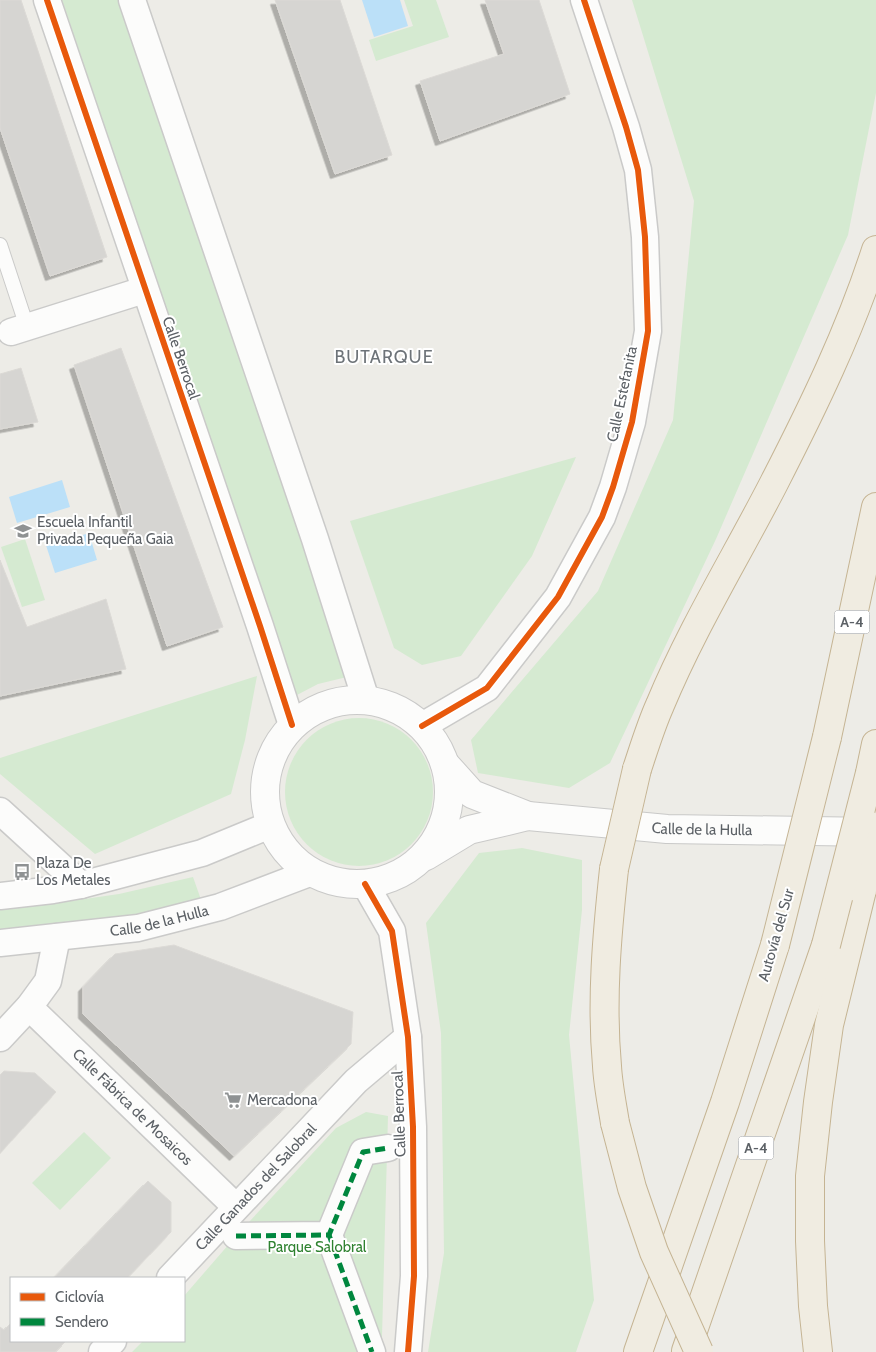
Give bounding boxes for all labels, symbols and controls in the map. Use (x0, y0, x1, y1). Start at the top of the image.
street label: Calle Berrocal (158, 314, 204, 402)
street label: Calle Estefanita (603, 344, 641, 444)
district label: BUTARQUE (334, 346, 434, 368)
place label: Escuela Infantil Privada Pequeña Gaia (37, 513, 174, 548)
school or university icon: Escuela Infantil Privada Pequeña Gaia (13, 521, 33, 541)
road number: A-4 (834, 610, 870, 634)
street label: Calle de la Hulla (651, 819, 753, 839)
place label: Plaza De Los Metales (36, 854, 111, 889)
bus stop icon: Plaza De Los Metales (12, 862, 32, 882)
street label: Autovía del Sur (754, 886, 798, 983)
street label: Calle de la Hulla (109, 901, 211, 940)
street label: Calle Fábrica de Mosaicos (69, 1045, 196, 1169)
street label: Calle Berrocal (388, 1070, 409, 1157)
supermarket icon: Mercadona (223, 1090, 243, 1110)
place label: Mercadona (247, 1091, 318, 1109)
street label: Calle Ganados del Salobral (192, 1120, 320, 1254)
road number: A-4 (738, 1136, 774, 1160)
park label: Parque Salobral (268, 1238, 367, 1256)
legend (10, 1277, 185, 1342)
text: Ciclovía (55, 1288, 105, 1306)
text: Sendero (55, 1313, 109, 1331)

